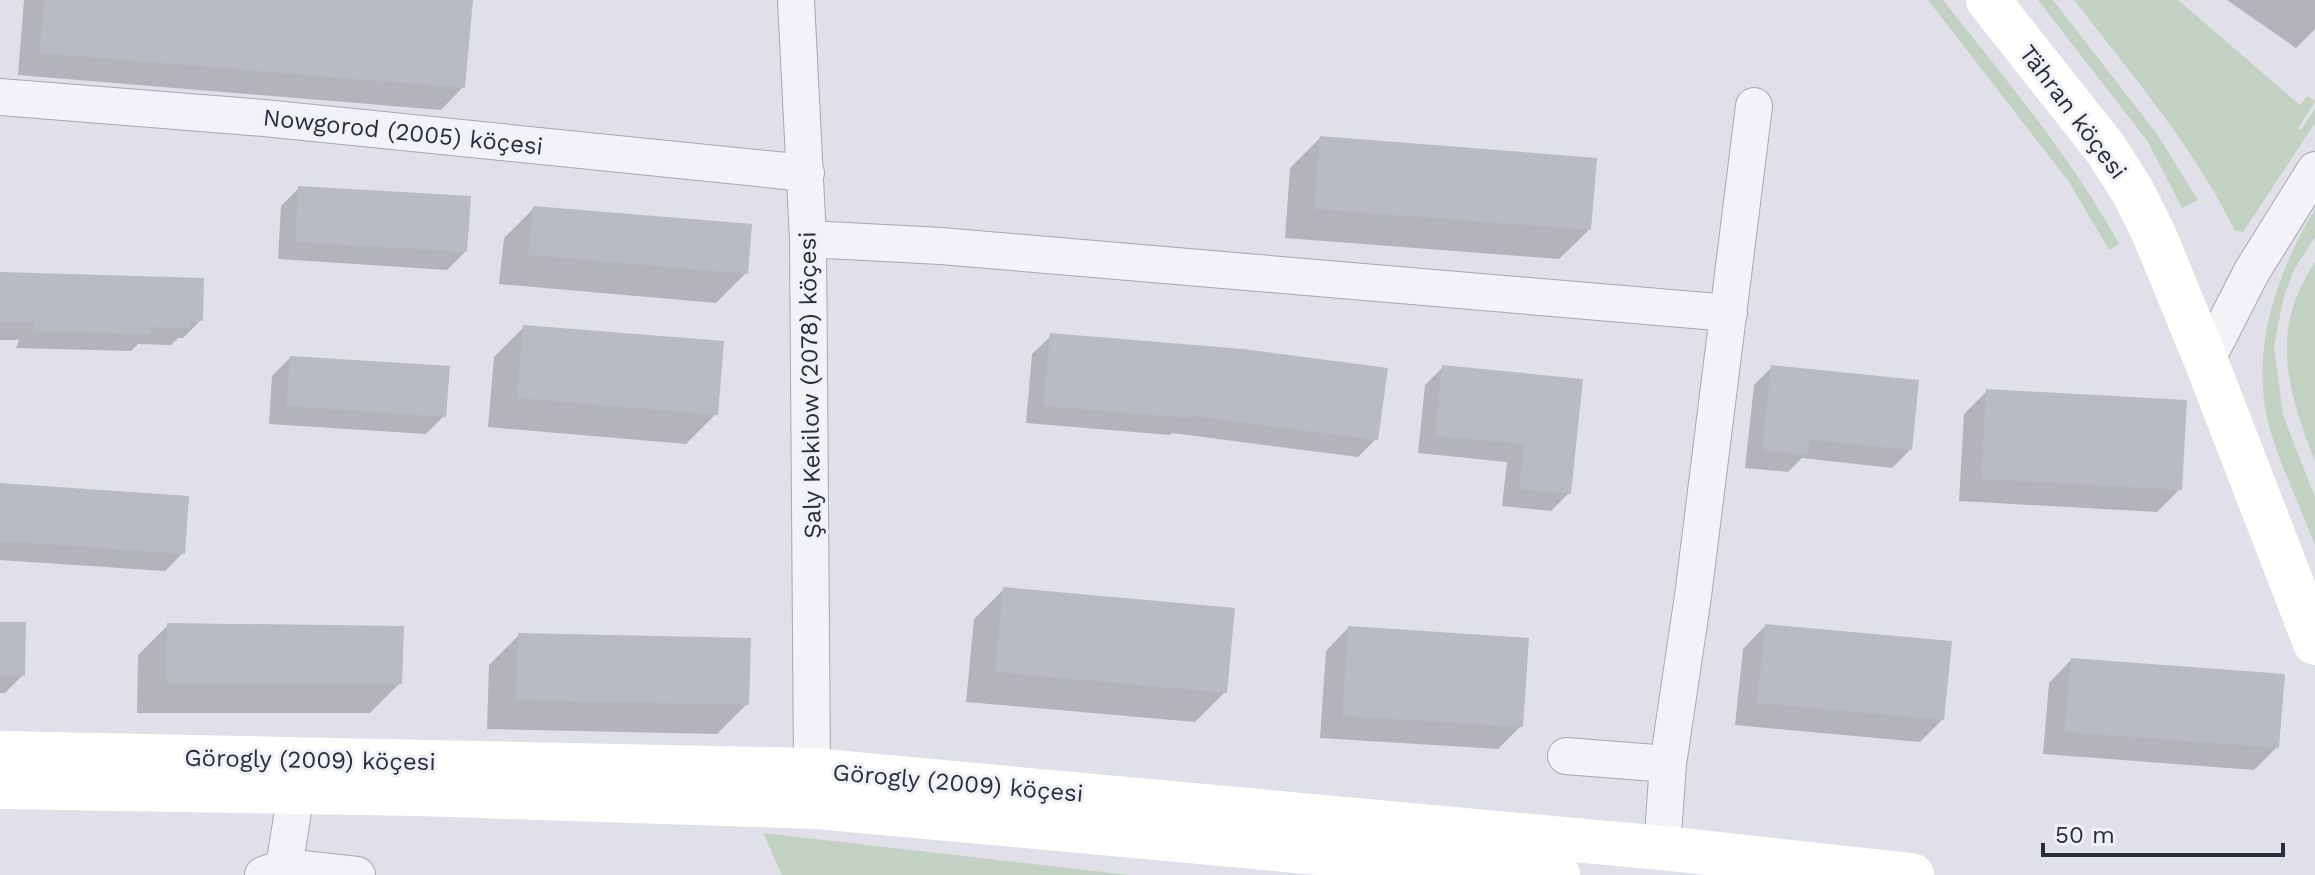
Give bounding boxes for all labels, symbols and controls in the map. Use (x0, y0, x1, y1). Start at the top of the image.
street label: Tähran köçesi (2014, 39, 2132, 185)
street label: Nowgorod (2005) köçesi (262, 103, 544, 161)
street label: Şaly Kekilow (2078) köçesi (793, 231, 827, 539)
street label: Görogly (2009) köçesi (184, 744, 436, 776)
street label: Görogly (2009) köçesi (832, 758, 1084, 808)
scale bar (2043, 807, 2283, 857)
text: 50 m (2055, 821, 2115, 849)

